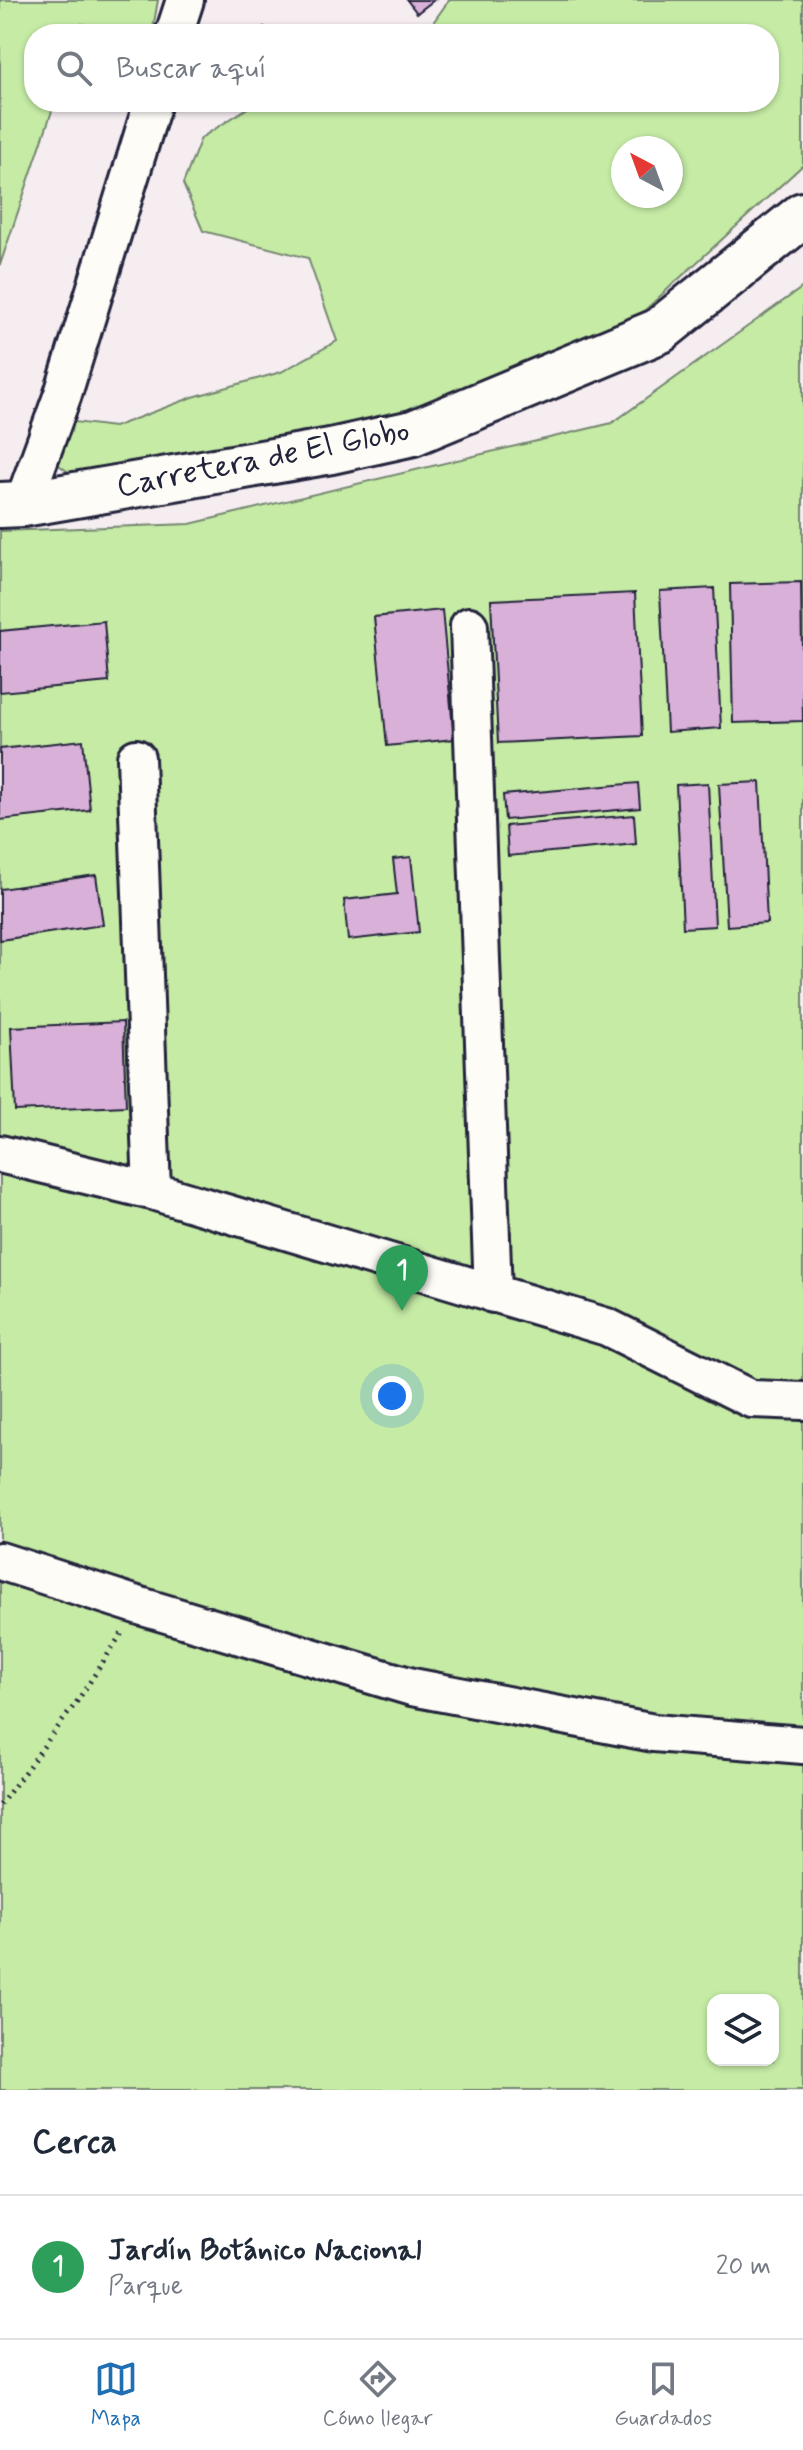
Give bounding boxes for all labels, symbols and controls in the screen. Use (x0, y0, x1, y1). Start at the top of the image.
search box (24, 24, 779, 112)
icon: search (52, 46, 96, 90)
text: Buscar aquí (116, 49, 267, 88)
north arrow (611, 136, 683, 208)
street label: Carretera de El Globo (113, 410, 413, 508)
pin: 1 (376, 1245, 428, 1311)
your location (372, 1376, 412, 1416)
map controls (707, 1994, 779, 2066)
button: layers (707, 1994, 779, 2066)
text: Cerca (32, 2120, 117, 2165)
text: Jardín Botánico Nacional (108, 2231, 421, 2270)
text: 1 (52, 2250, 64, 2284)
text: 20 m (716, 2250, 771, 2284)
text: Parque (108, 2270, 183, 2304)
tab: Mapa (91, 2357, 141, 2433)
tab: Cómo llegar (323, 2357, 433, 2433)
tab: Guardados (614, 2357, 712, 2433)

